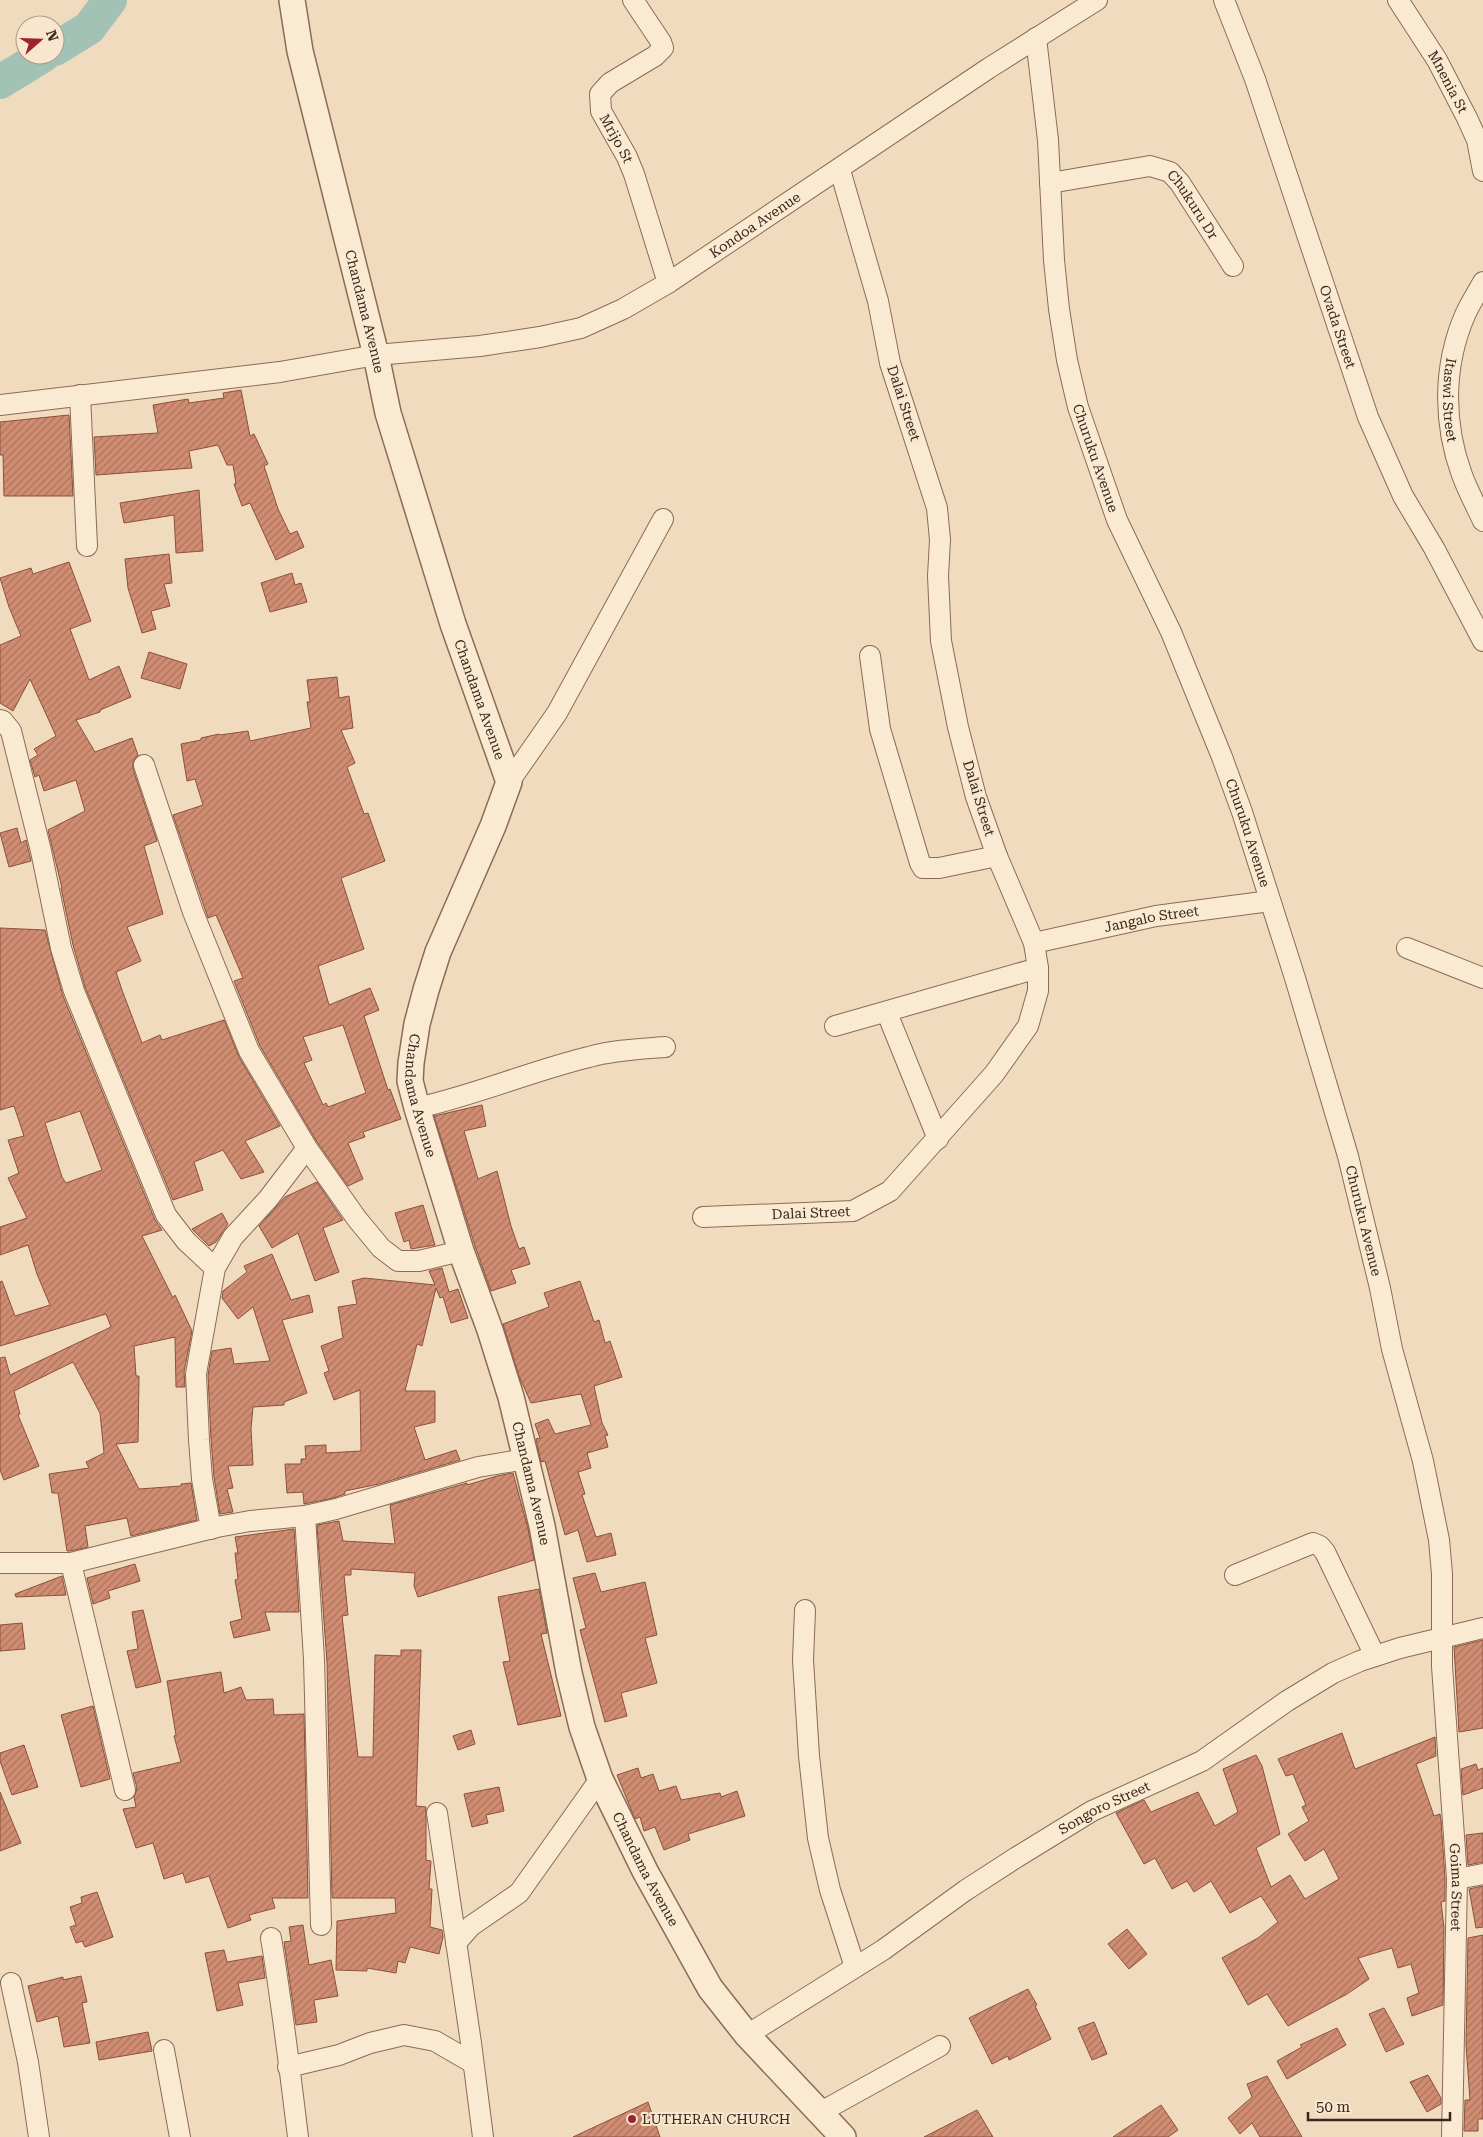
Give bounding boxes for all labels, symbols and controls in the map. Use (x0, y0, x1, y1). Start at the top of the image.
north arrow (15, 15, 65, 65)
text: N (43, 28, 62, 44)
street label: Mnenia St (1425, 47, 1471, 116)
street label: Mrijo St (596, 111, 637, 165)
street label: Chukuru Dr (1164, 166, 1222, 242)
street label: Kondoa Avenue (706, 188, 804, 261)
street label: Chandama Avenue (342, 248, 388, 375)
street label: Ovada Street (1316, 283, 1359, 370)
street label: Itaswi Street (1440, 357, 1460, 444)
street label: Dalai Street (884, 363, 924, 443)
street label: Churuku Avenue (1070, 402, 1122, 515)
street label: Chandama Avenue (451, 637, 508, 762)
street label: Dalai Street (960, 758, 998, 838)
street label: Churuku Avenue (1222, 776, 1274, 889)
street label: Jangalo Street (1102, 902, 1200, 935)
street label: Chandama Avenue (402, 1033, 440, 1159)
street label: Churuku Avenue (1343, 1164, 1385, 1278)
street label: Dalai Street (771, 1203, 850, 1222)
street label: Chandama Avenue (509, 1420, 553, 1547)
street label: Songoro Street (1055, 1778, 1153, 1838)
street label: Chandama Avenue (609, 1809, 682, 1929)
street label: Goima Street (1446, 1842, 1465, 1931)
scale bar (1308, 2090, 1450, 2122)
text: 50 m (1316, 2098, 1351, 2116)
place label: LUTHERAN CHURCH (642, 2111, 791, 2127)
marker: LUTHERAN CHURCH (626, 2113, 638, 2125)

